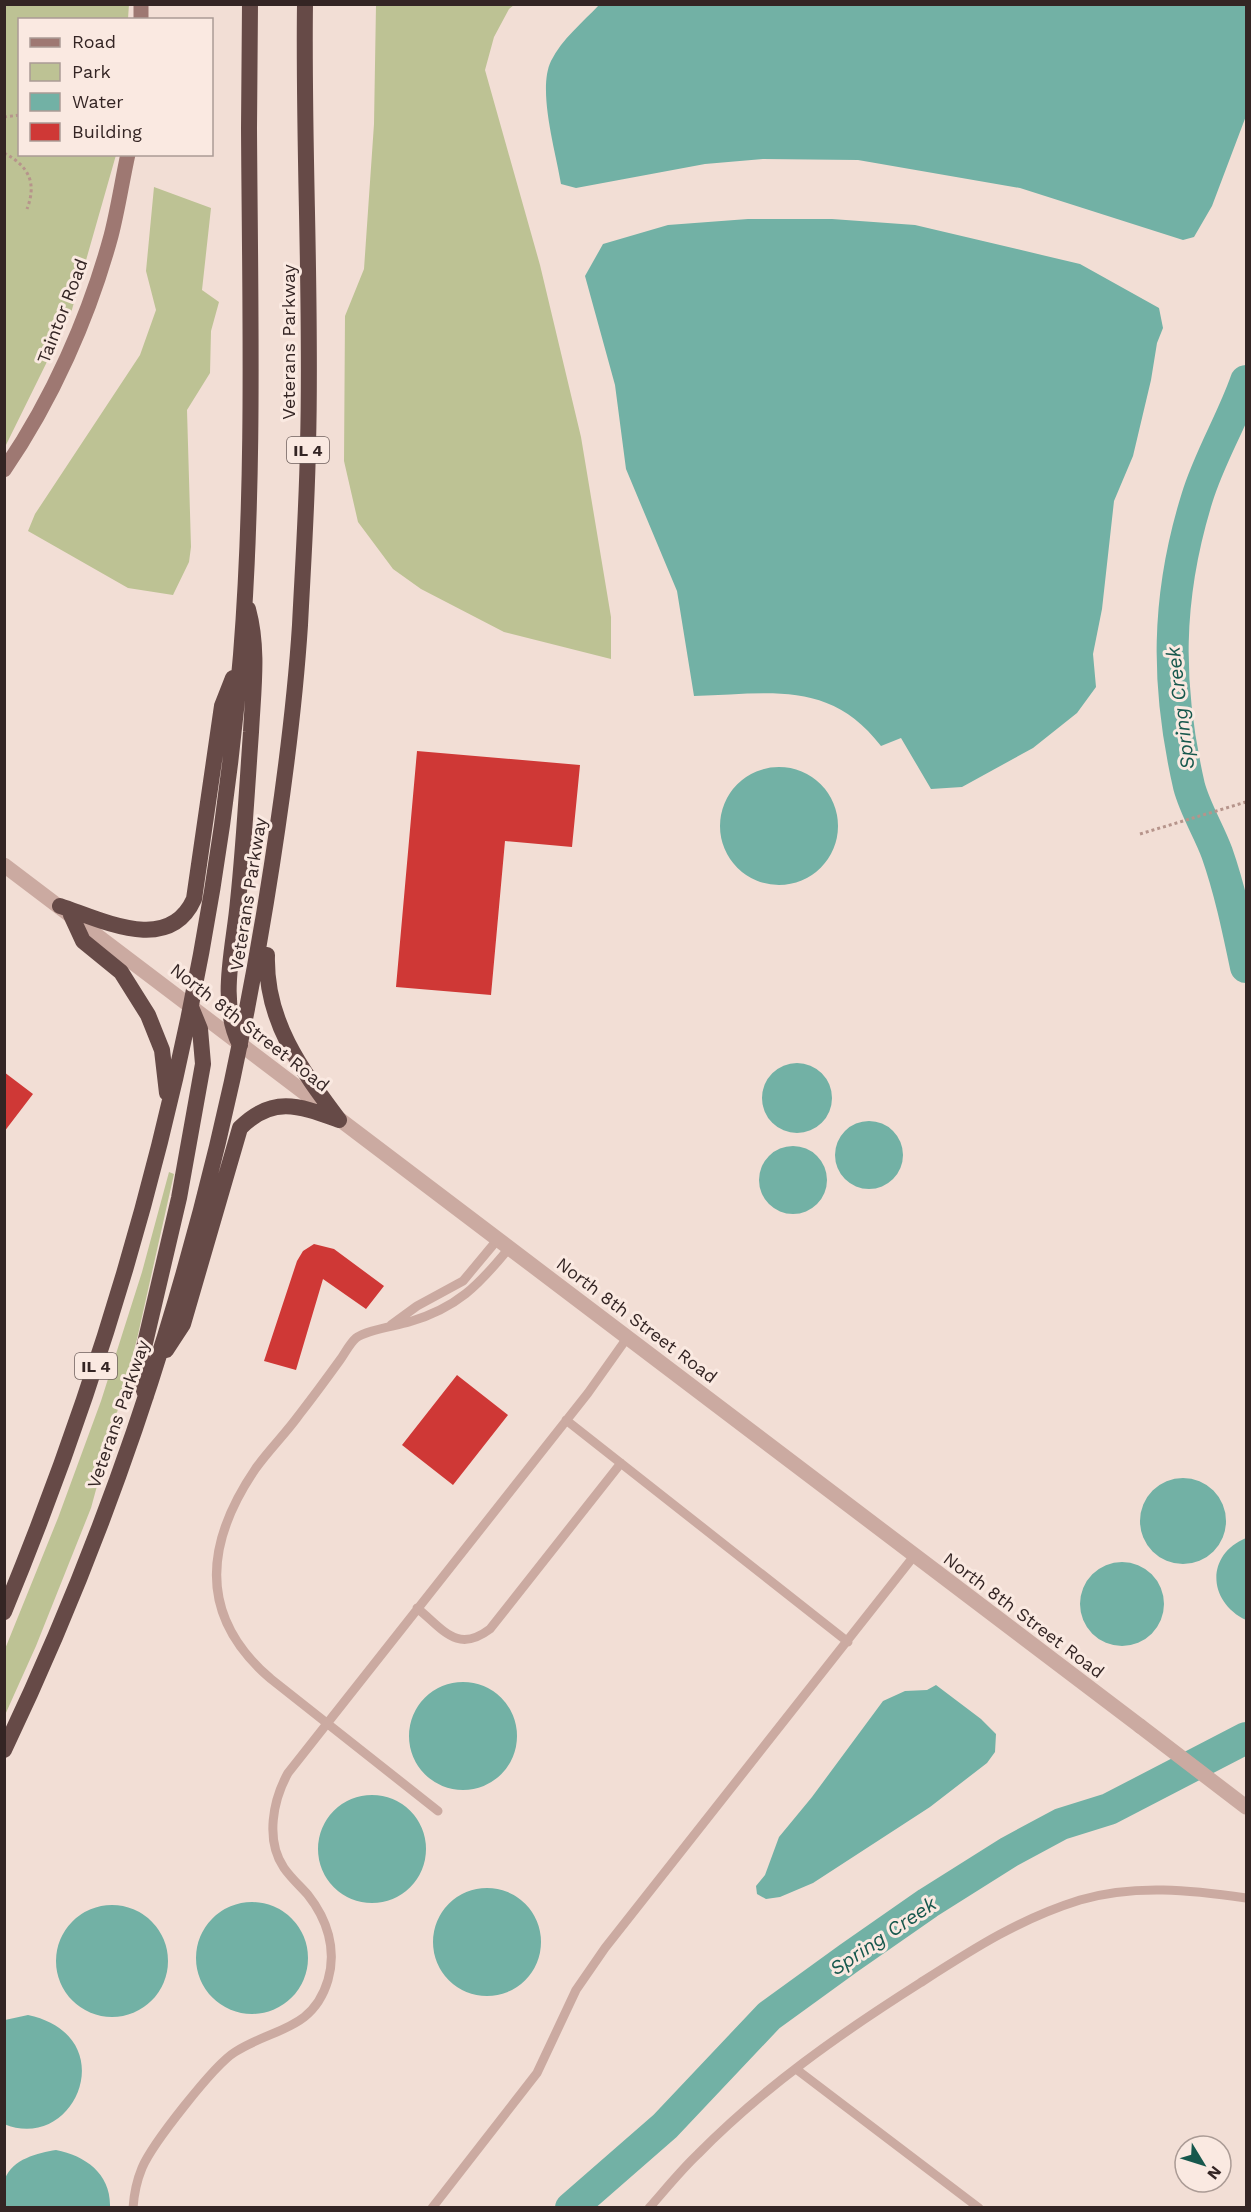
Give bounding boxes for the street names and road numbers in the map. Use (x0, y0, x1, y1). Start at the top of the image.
street label: Taintor Road (32, 256, 92, 366)
street label: Veterans Parkway (278, 264, 299, 420)
road number: IL 4 (287, 437, 329, 463)
street label: Veterans Parkway (225, 815, 271, 972)
street label: North 8th Street Road (166, 958, 334, 1096)
street label: North 8th Street Road (553, 1253, 721, 1387)
street label: Veterans Parkway (83, 1336, 153, 1491)
road number: IL 4 (75, 1353, 117, 1379)
street label: North 8th Street Road (940, 1548, 1108, 1682)

